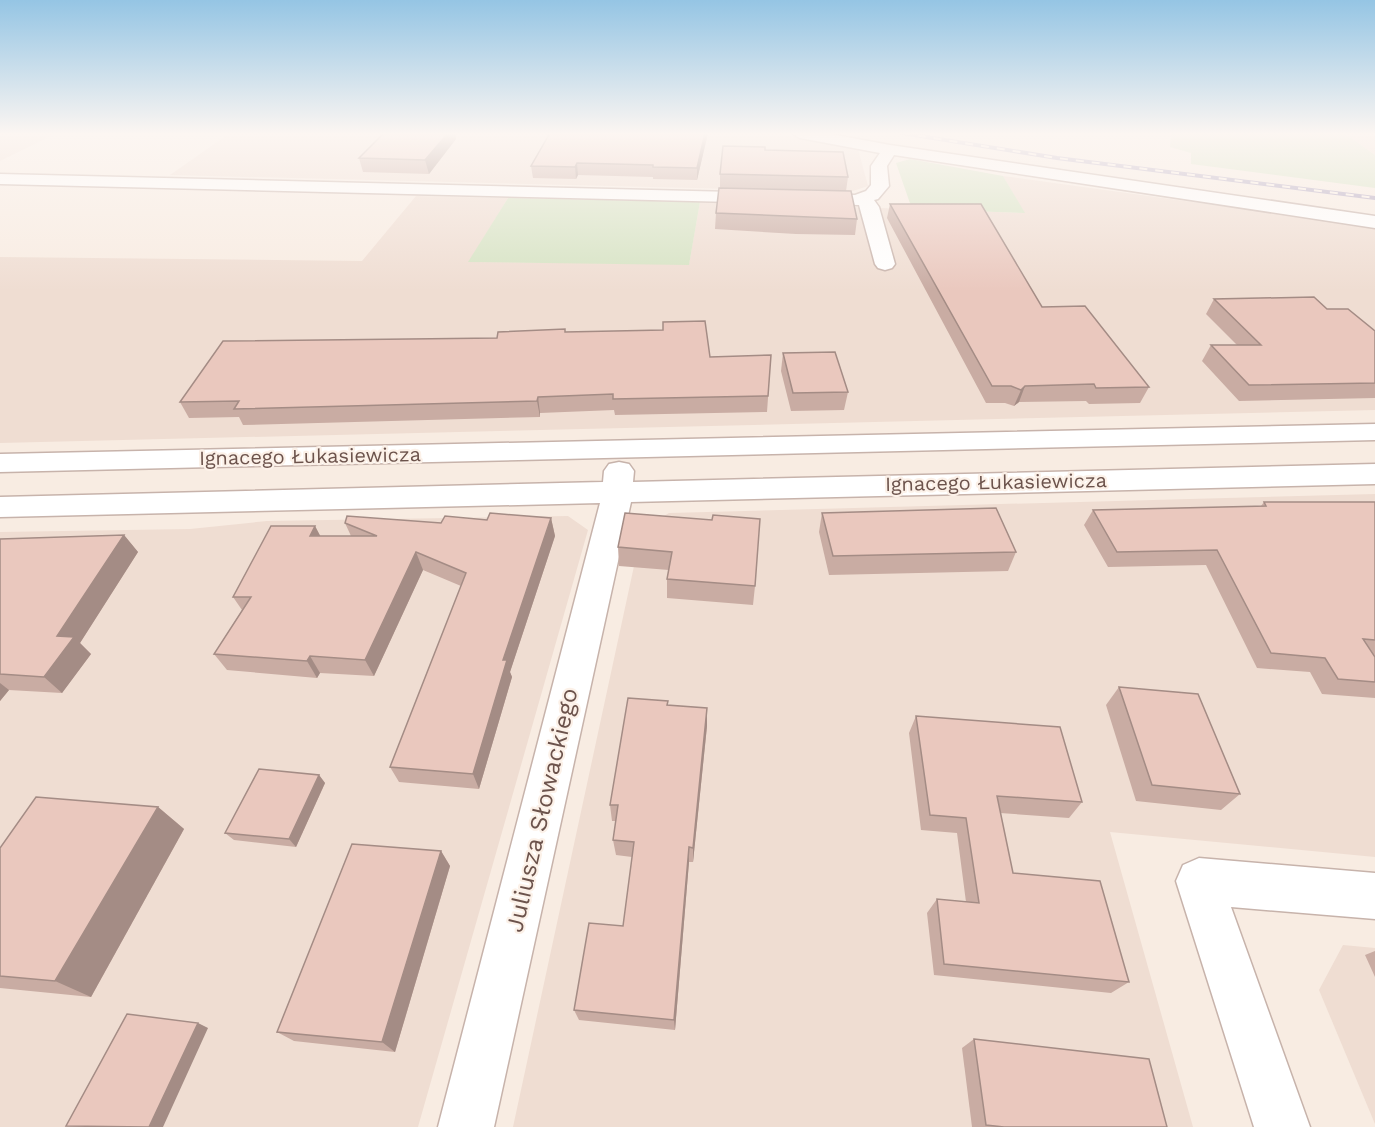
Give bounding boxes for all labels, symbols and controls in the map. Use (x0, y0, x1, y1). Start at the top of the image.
street label: Ignacego Łukasiewicza (199, 442, 421, 470)
street label: Ignacego Łukasiewicza (885, 468, 1107, 496)
street label: Juliusza Słowackiego (500, 685, 584, 935)

